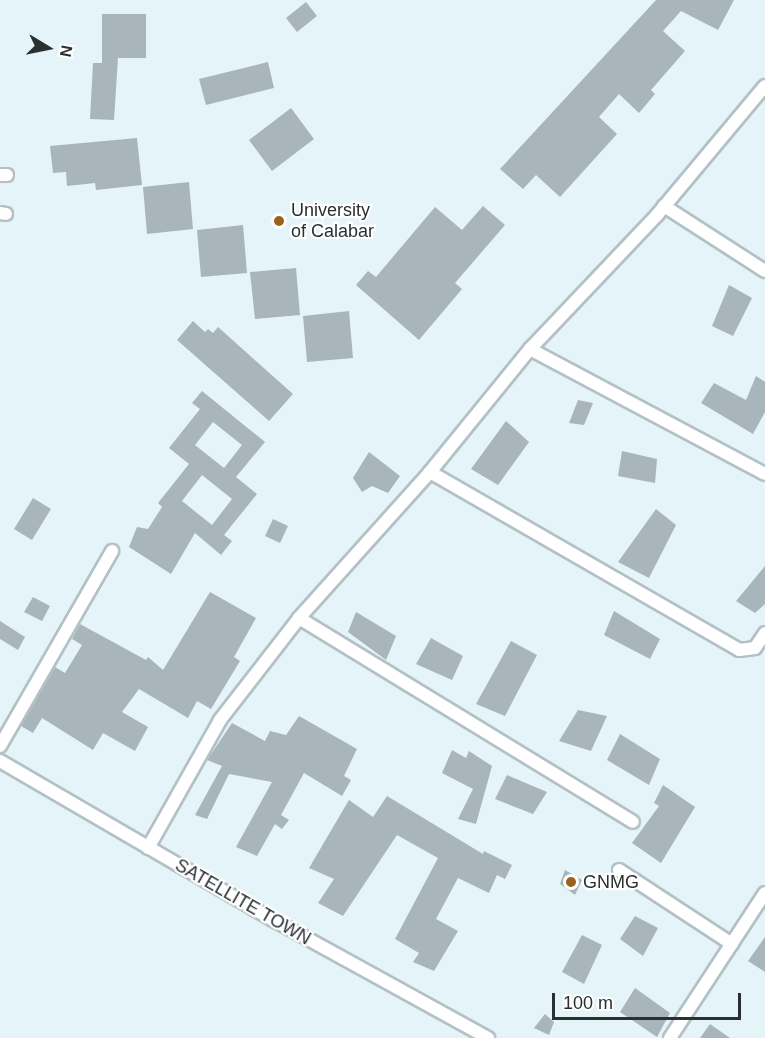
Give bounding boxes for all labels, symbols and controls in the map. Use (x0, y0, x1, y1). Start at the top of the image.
north arrow (18, 18, 78, 78)
text: N (57, 44, 76, 58)
place label: University of Calabar (291, 200, 374, 242)
marker: University of Calabar (272, 214, 286, 228)
street label: SATELLITE TOWN (171, 854, 315, 950)
place label: GNMG (583, 871, 639, 893)
marker: GNMG (564, 875, 578, 889)
scale bar (555, 981, 744, 1019)
text: 100 m (563, 993, 613, 1013)

